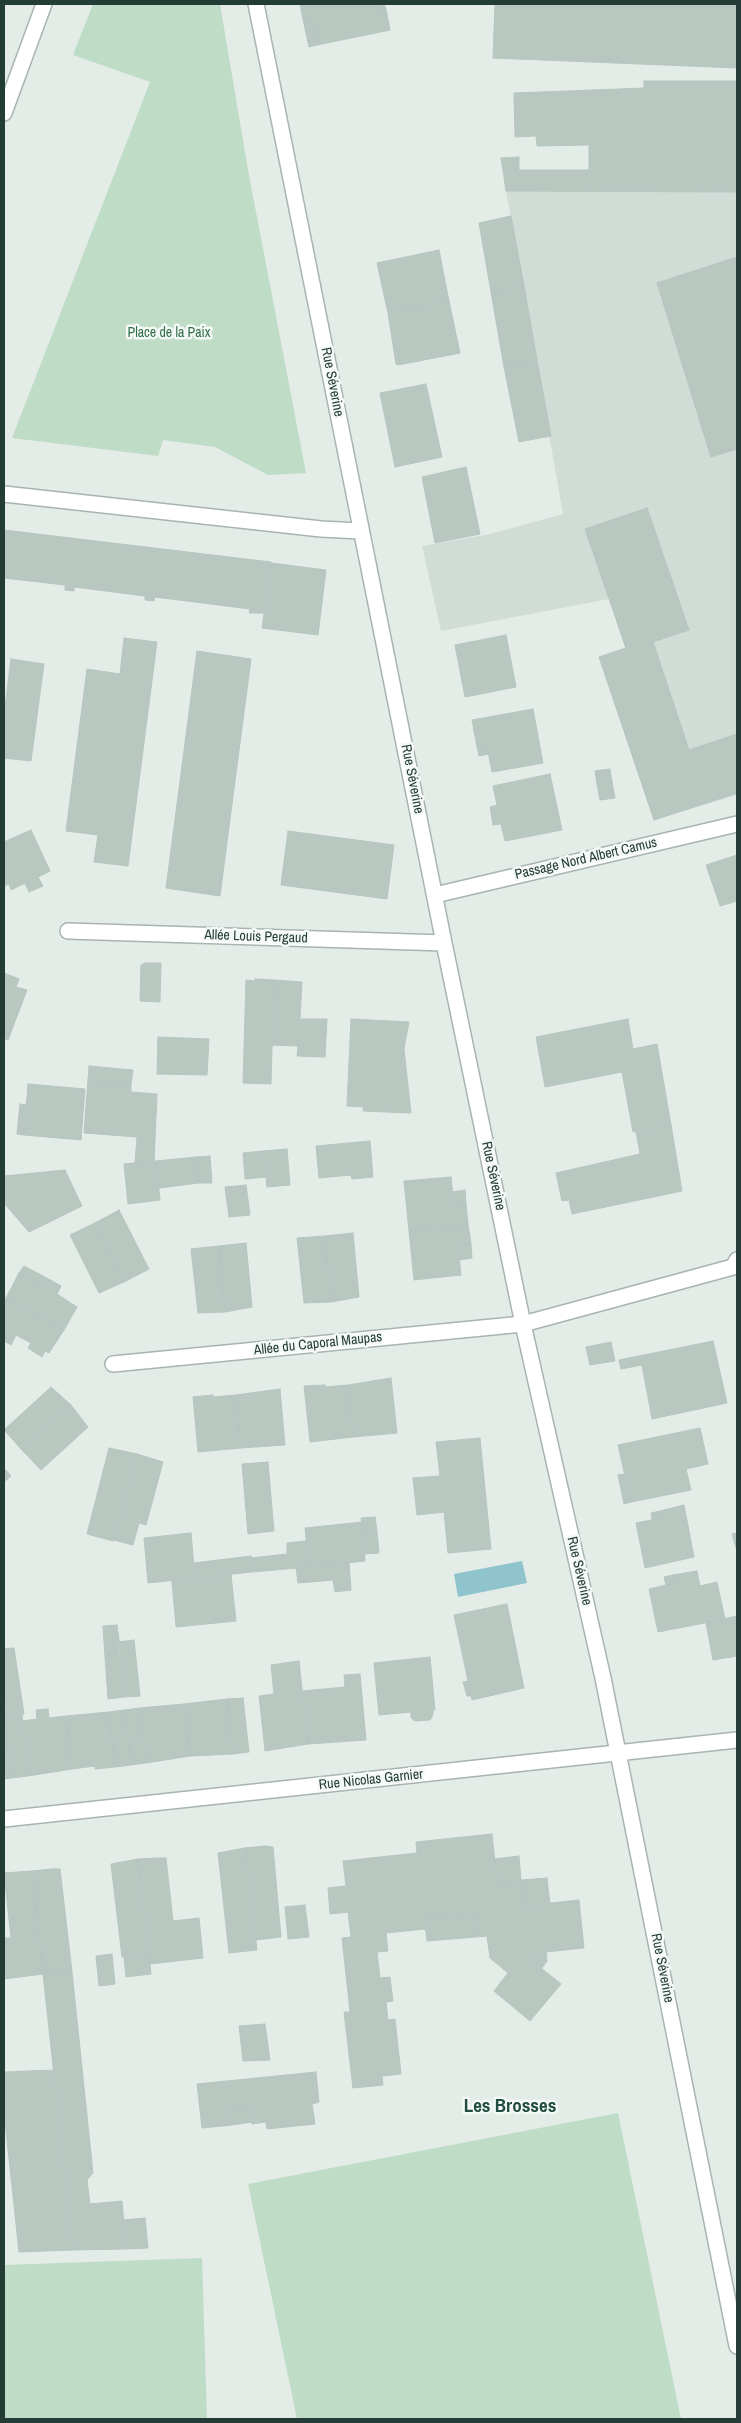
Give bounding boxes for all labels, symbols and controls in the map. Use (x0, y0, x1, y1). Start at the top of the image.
park label: Place de la Paix (128, 325, 210, 341)
street label: Rue Séverine (317, 346, 347, 418)
street label: Rue Séverine (397, 743, 427, 815)
street label: Passage Nord Albert Camus (513, 834, 659, 884)
street label: Allée Louis Pergaud (204, 927, 308, 947)
street label: Rue Séverine (477, 1140, 509, 1212)
street label: Allée du Caporal Maupas (253, 1329, 383, 1359)
street label: Rue Séverine (563, 1535, 595, 1607)
street label: Rue Nicolas Garnier (318, 1766, 424, 1794)
street label: Rue Séverine (647, 1932, 677, 2004)
district label: Les Brosses (464, 2096, 556, 2118)

